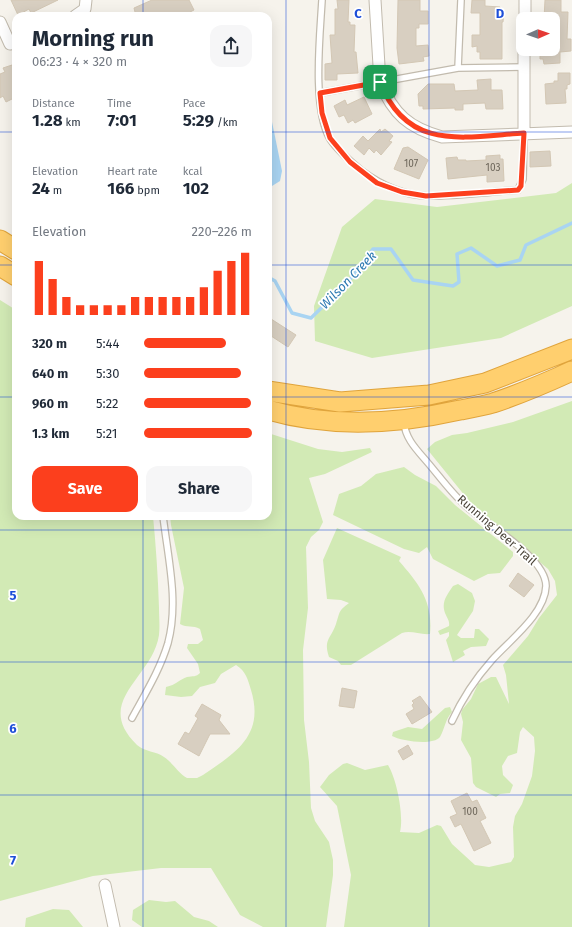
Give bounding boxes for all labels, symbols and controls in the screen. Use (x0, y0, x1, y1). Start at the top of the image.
text: C (354, 6, 362, 21)
text: D (496, 6, 505, 21)
north arrow (516, 12, 560, 56)
map controls (516, 12, 560, 56)
text: Morning run (32, 25, 154, 52)
button: share (210, 25, 252, 67)
text: 06:23 · 4 × 320 m (32, 54, 127, 69)
pin (363, 65, 397, 99)
icon: arrive (369, 71, 391, 93)
text: Distance (32, 97, 75, 110)
text: Time (107, 97, 132, 110)
text: Pace (183, 97, 205, 110)
text: 1.28 (32, 110, 63, 131)
text: 7:01 (107, 110, 137, 131)
text: 5:29 (183, 110, 214, 131)
text: km (63, 116, 81, 129)
text: /km (214, 116, 238, 129)
house number: 107 (404, 158, 419, 170)
house number: 103 (486, 162, 500, 174)
text: Elevation (32, 165, 78, 178)
text: Heart rate (107, 165, 157, 178)
text: kcal (183, 165, 202, 178)
text: 24 (32, 178, 50, 199)
text: 166 (107, 178, 134, 199)
text: 102 (183, 178, 209, 199)
text: m (50, 184, 62, 197)
text: bpm (134, 184, 160, 197)
text: Elevation (32, 224, 86, 239)
text: 220–226 m (192, 224, 252, 239)
water label: Wilson Creek (317, 248, 379, 312)
text: 320 m (32, 336, 67, 351)
text: 5:44 (96, 336, 119, 351)
text: 640 m (32, 366, 68, 381)
text: 5:30 (96, 366, 120, 381)
text: 960 m (32, 396, 68, 411)
text: 5:22 (96, 396, 119, 411)
text: 1.3 km (32, 426, 69, 441)
text: 5:21 (96, 426, 117, 441)
button: Save (32, 466, 138, 512)
button: Share (146, 466, 252, 512)
street label: Running Deer Trail (455, 492, 540, 568)
text: 5 (10, 588, 17, 603)
text: 6 (9, 721, 17, 736)
house number: 100 (462, 806, 478, 818)
text: 7 (10, 853, 16, 868)

